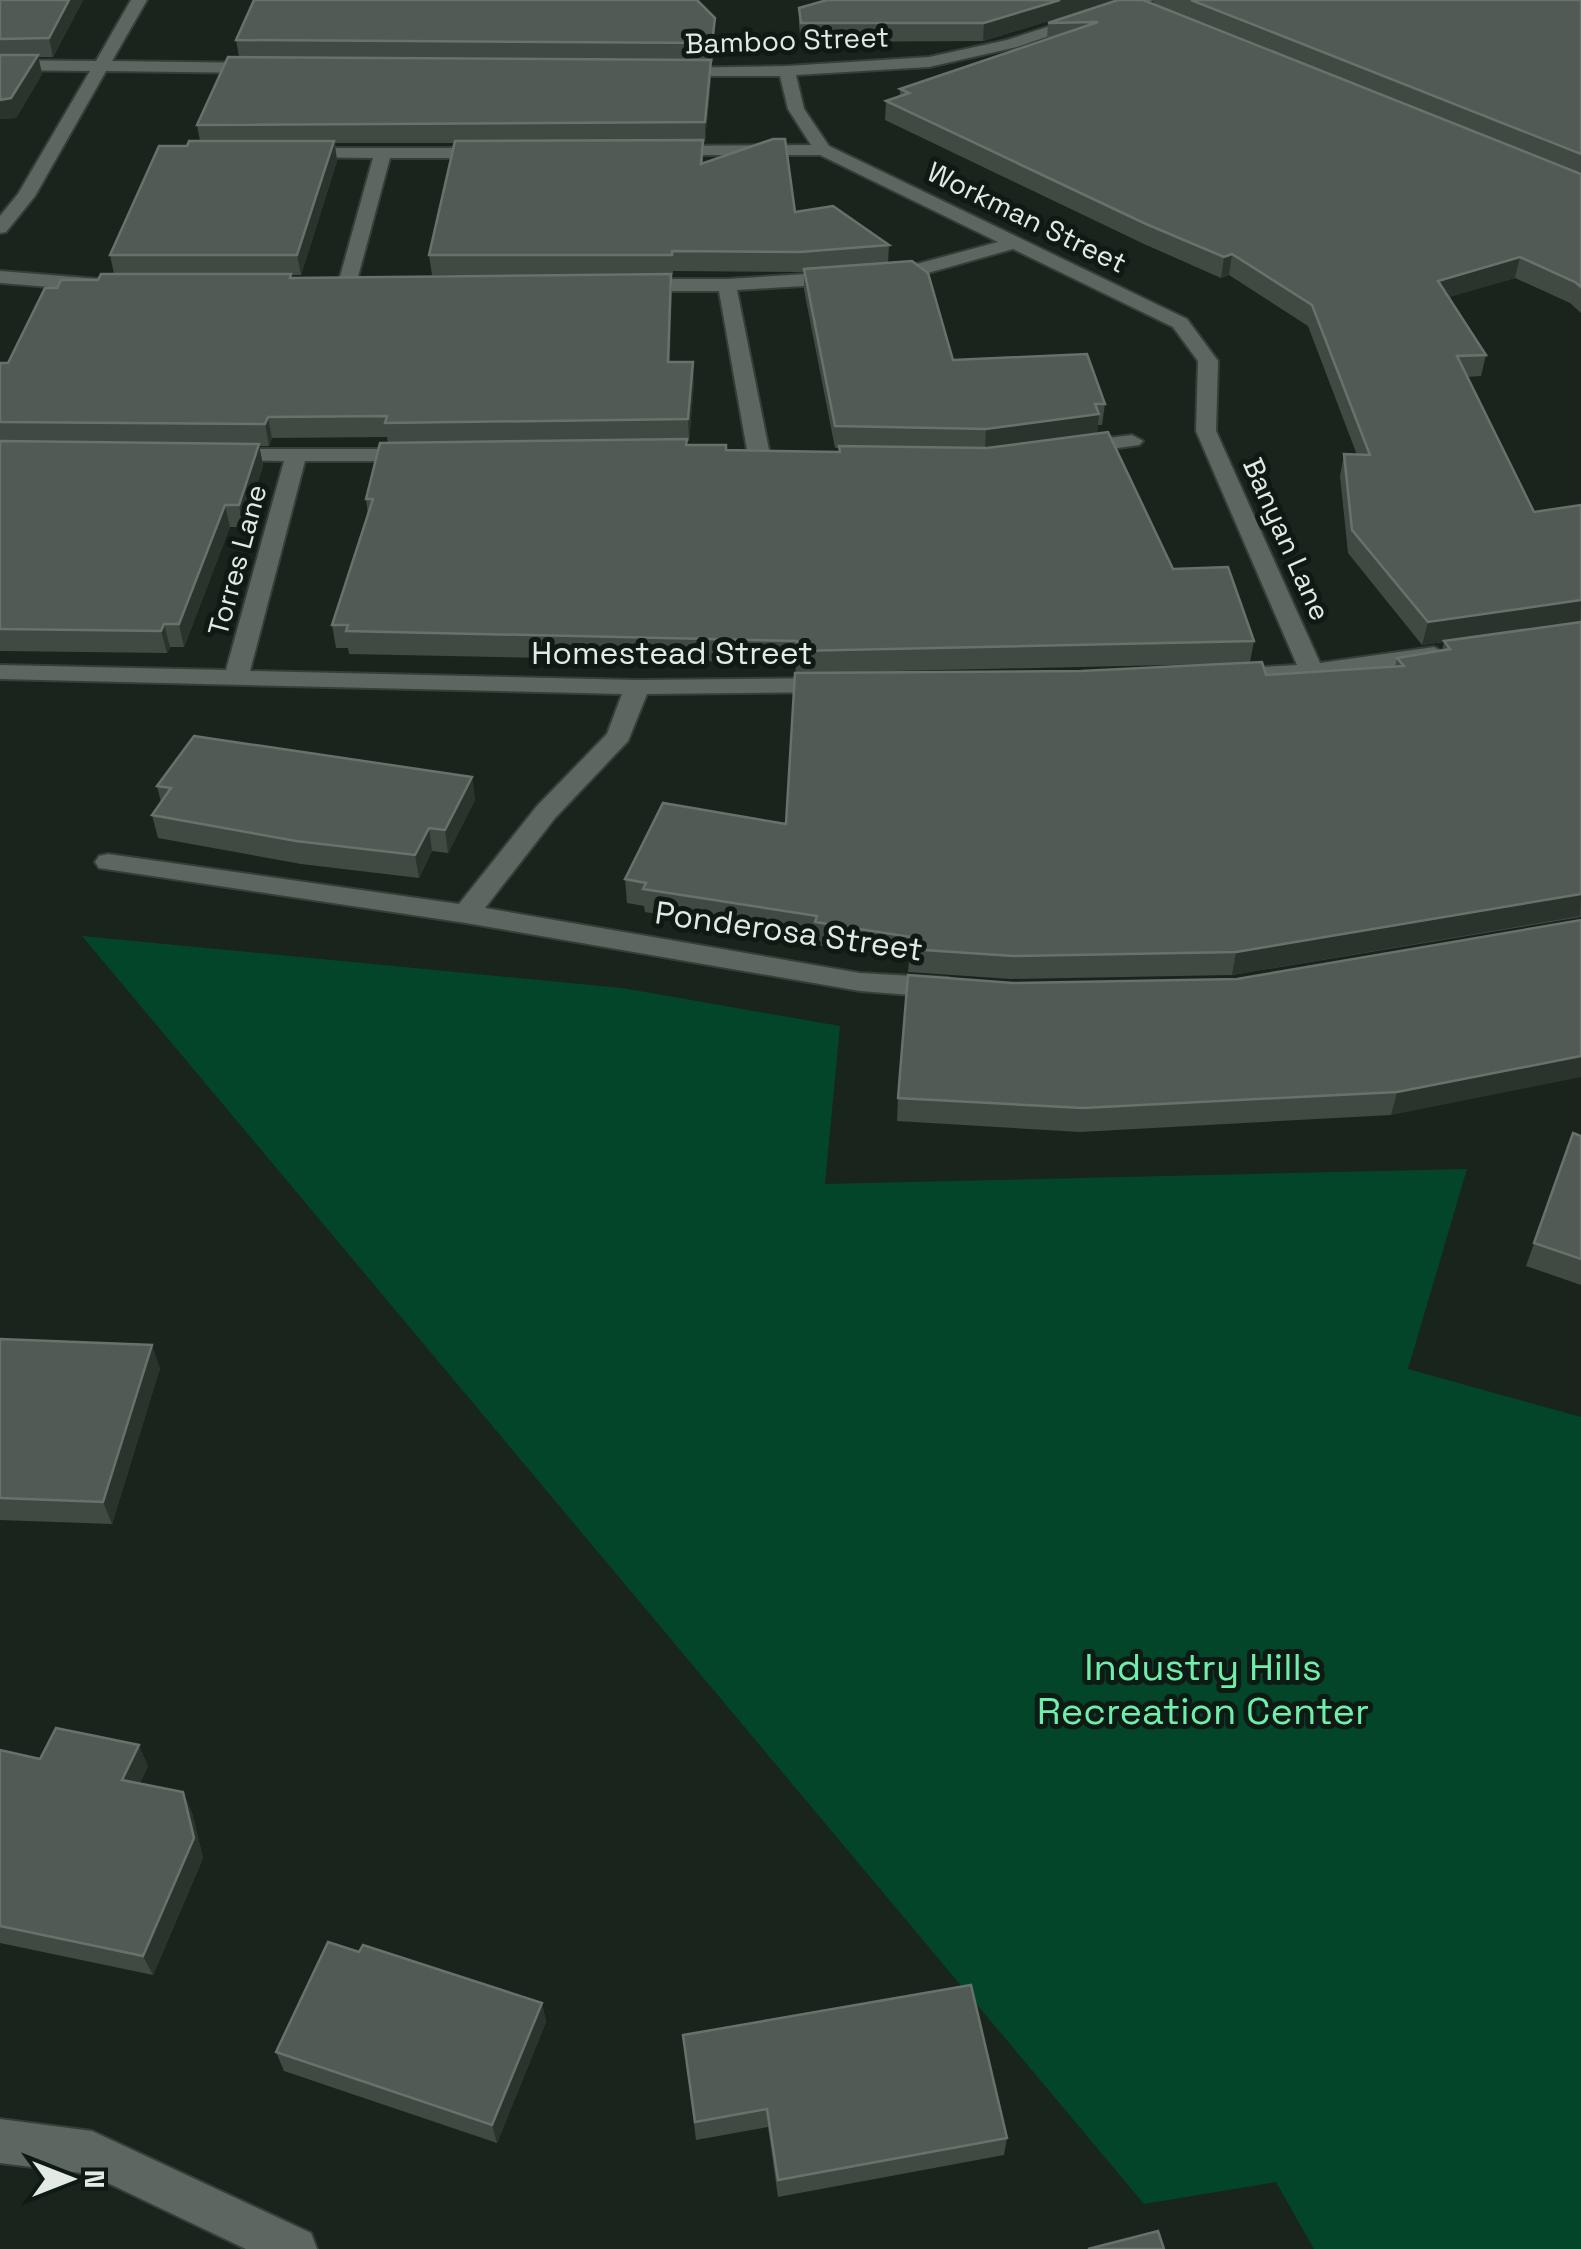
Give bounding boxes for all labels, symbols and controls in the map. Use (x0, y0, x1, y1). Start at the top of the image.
street label: Bamboo Street (684, 18, 890, 62)
street label: Workman Street (922, 153, 1132, 281)
street label: Banyan Lane (1235, 452, 1339, 626)
street label: Torres Lane (200, 480, 274, 640)
street label: Homestead Street (531, 633, 813, 673)
street label: Ponderosa Street (652, 892, 926, 970)
park label: Industry Hills Recreation Center (1037, 1643, 1369, 1735)
north arrow (20, 2129, 120, 2229)
text: N (77, 2170, 113, 2188)

